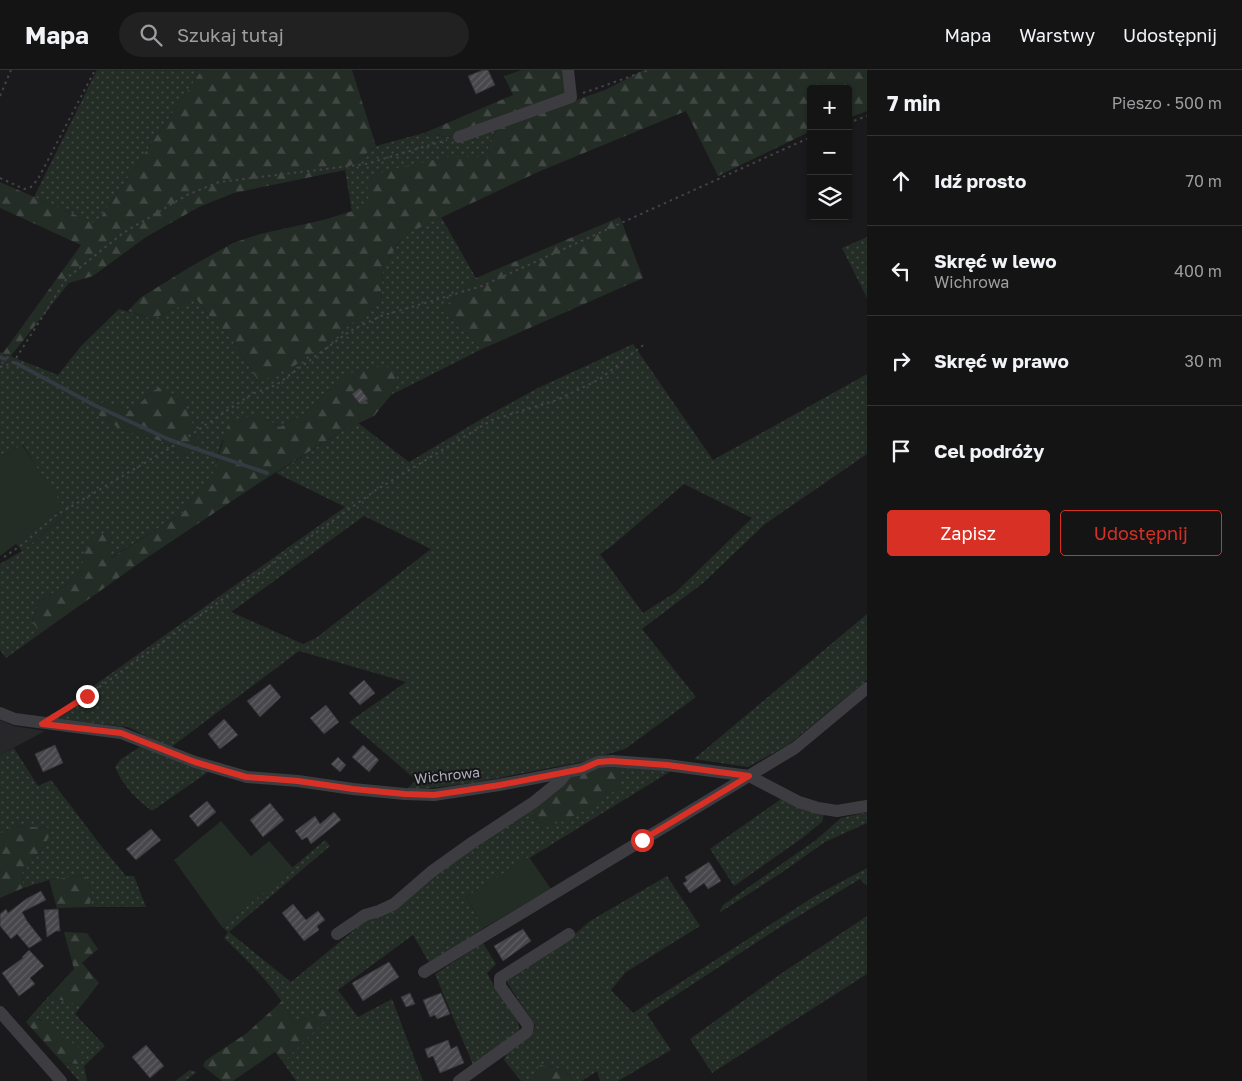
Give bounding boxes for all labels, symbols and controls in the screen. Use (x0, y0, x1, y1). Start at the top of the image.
search box (119, 12, 469, 57)
text: Mapa (25, 20, 89, 49)
icon: search (137, 21, 165, 49)
text: Szukaj tutaj (177, 23, 284, 46)
text: Mapa (944, 24, 991, 46)
text: Warstwy (1019, 24, 1095, 46)
text: Udostępnij (1123, 24, 1217, 46)
map controls (807, 85, 852, 220)
button: + (807, 85, 852, 130)
text: 7 min (887, 90, 941, 116)
text: Pieszo · 500 m (1112, 93, 1222, 113)
button: − (807, 130, 852, 175)
icon: ahead (887, 167, 915, 195)
text: Idź prosto (934, 169, 1026, 192)
text: 70 m (1185, 171, 1222, 191)
button: layers (807, 175, 852, 220)
text: Skręć w lewo (934, 249, 1057, 272)
icon: left (887, 257, 915, 285)
text: 400 m (1174, 261, 1222, 281)
text: Wichrowa (934, 272, 1009, 292)
icon: right (887, 347, 915, 375)
text: Skręć w prawo (934, 349, 1069, 372)
text: 30 m (1185, 351, 1222, 371)
icon: arrive (887, 437, 915, 465)
text: Cel podróży (934, 439, 1044, 462)
button: Zapisz (887, 510, 1050, 556)
button: Udostępnij (1060, 510, 1222, 556)
route end (76, 685, 99, 708)
street label: Wichrowa (413, 763, 481, 787)
route start (631, 829, 654, 852)

